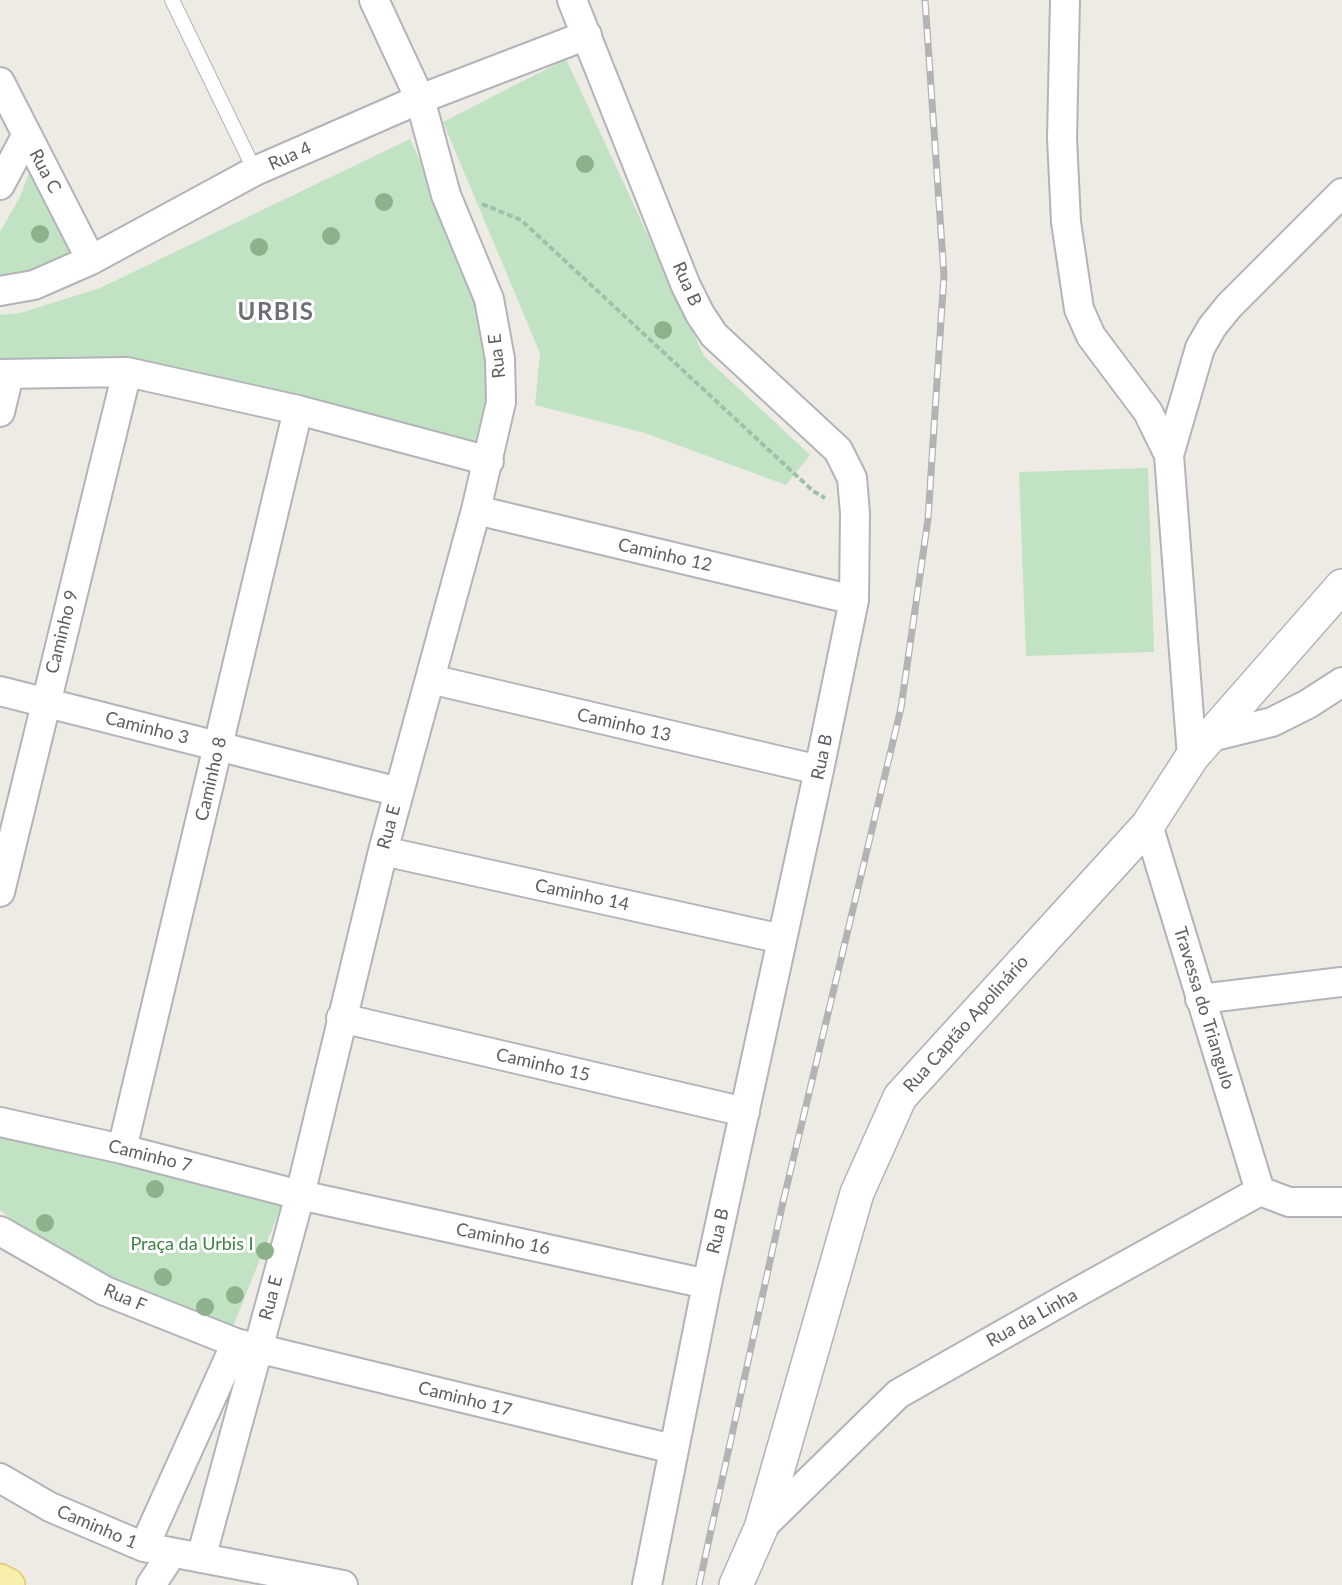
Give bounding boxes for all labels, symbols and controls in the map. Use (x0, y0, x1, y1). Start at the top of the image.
street label: Rua 4 (265, 137, 315, 175)
street label: Rua C (25, 145, 65, 197)
street label: Rua B (668, 259, 706, 309)
district label: URBIS (238, 298, 314, 326)
street label: Rua E (484, 333, 510, 379)
street label: Caminho 12 (616, 534, 714, 576)
street label: Caminho 9 (41, 588, 83, 676)
street label: Caminho 13 (575, 704, 673, 746)
street label: Caminho 3 (103, 707, 191, 749)
street label: Rua B (807, 732, 837, 782)
street label: Caminho 8 (191, 735, 231, 823)
street label: Rua E (373, 803, 405, 851)
street label: Caminho 14 (533, 874, 631, 916)
street label: Travessa do Triangulo (1169, 924, 1239, 1092)
street label: Rua Captão Apolinário (899, 951, 1033, 1097)
street label: Caminho 15 (494, 1044, 592, 1086)
street label: Caminho 7 (106, 1135, 194, 1177)
street label: Rua B (702, 1206, 734, 1256)
street label: Caminho 16 (454, 1218, 552, 1260)
park label: Praça da Urbis I (130, 1233, 254, 1255)
street label: Rua E (255, 1274, 287, 1322)
street label: Rua F (100, 1279, 150, 1317)
street label: Rua da Linha (983, 1284, 1081, 1352)
street label: Caminho 17 (416, 1377, 514, 1421)
street label: Caminho 1 (53, 1500, 141, 1554)

